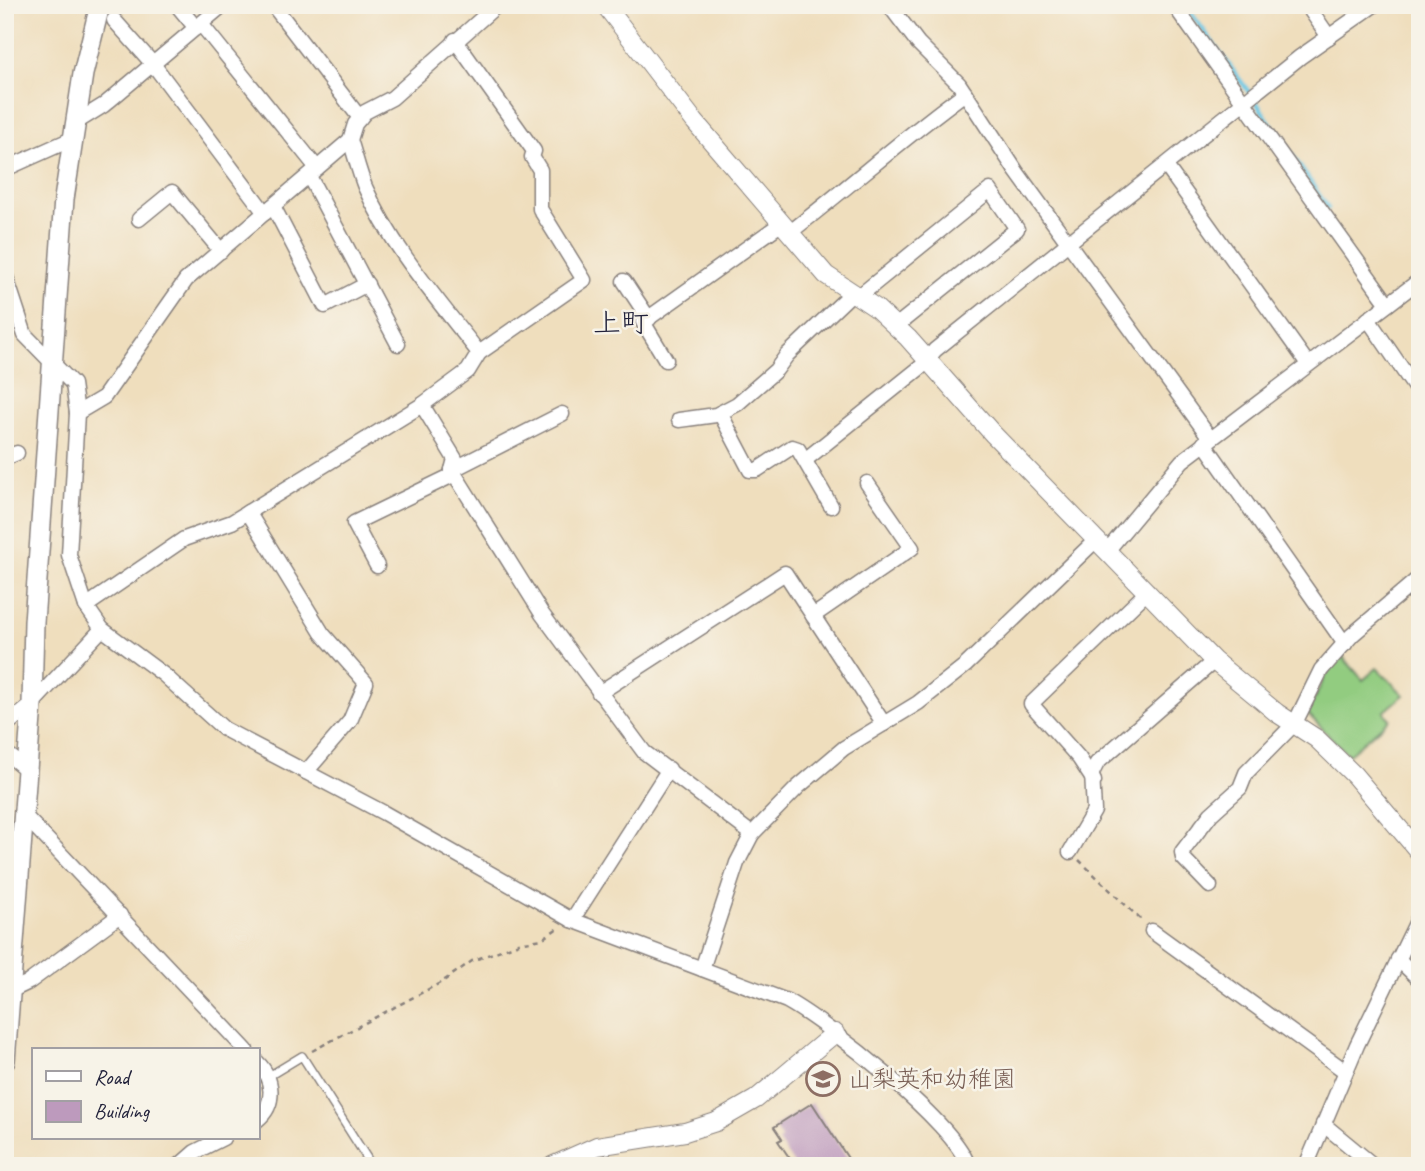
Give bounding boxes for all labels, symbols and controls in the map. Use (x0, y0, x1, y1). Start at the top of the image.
district label: 上町 (593, 305, 649, 340)
legend (32, 1048, 259, 1140)
school or university icon: 山梨英和幼稚園 (804, 1060, 842, 1098)
text: Road (94, 1064, 133, 1090)
place label: 山梨英和幼稚園 (848, 1064, 1016, 1094)
text: Building (94, 1098, 151, 1124)

